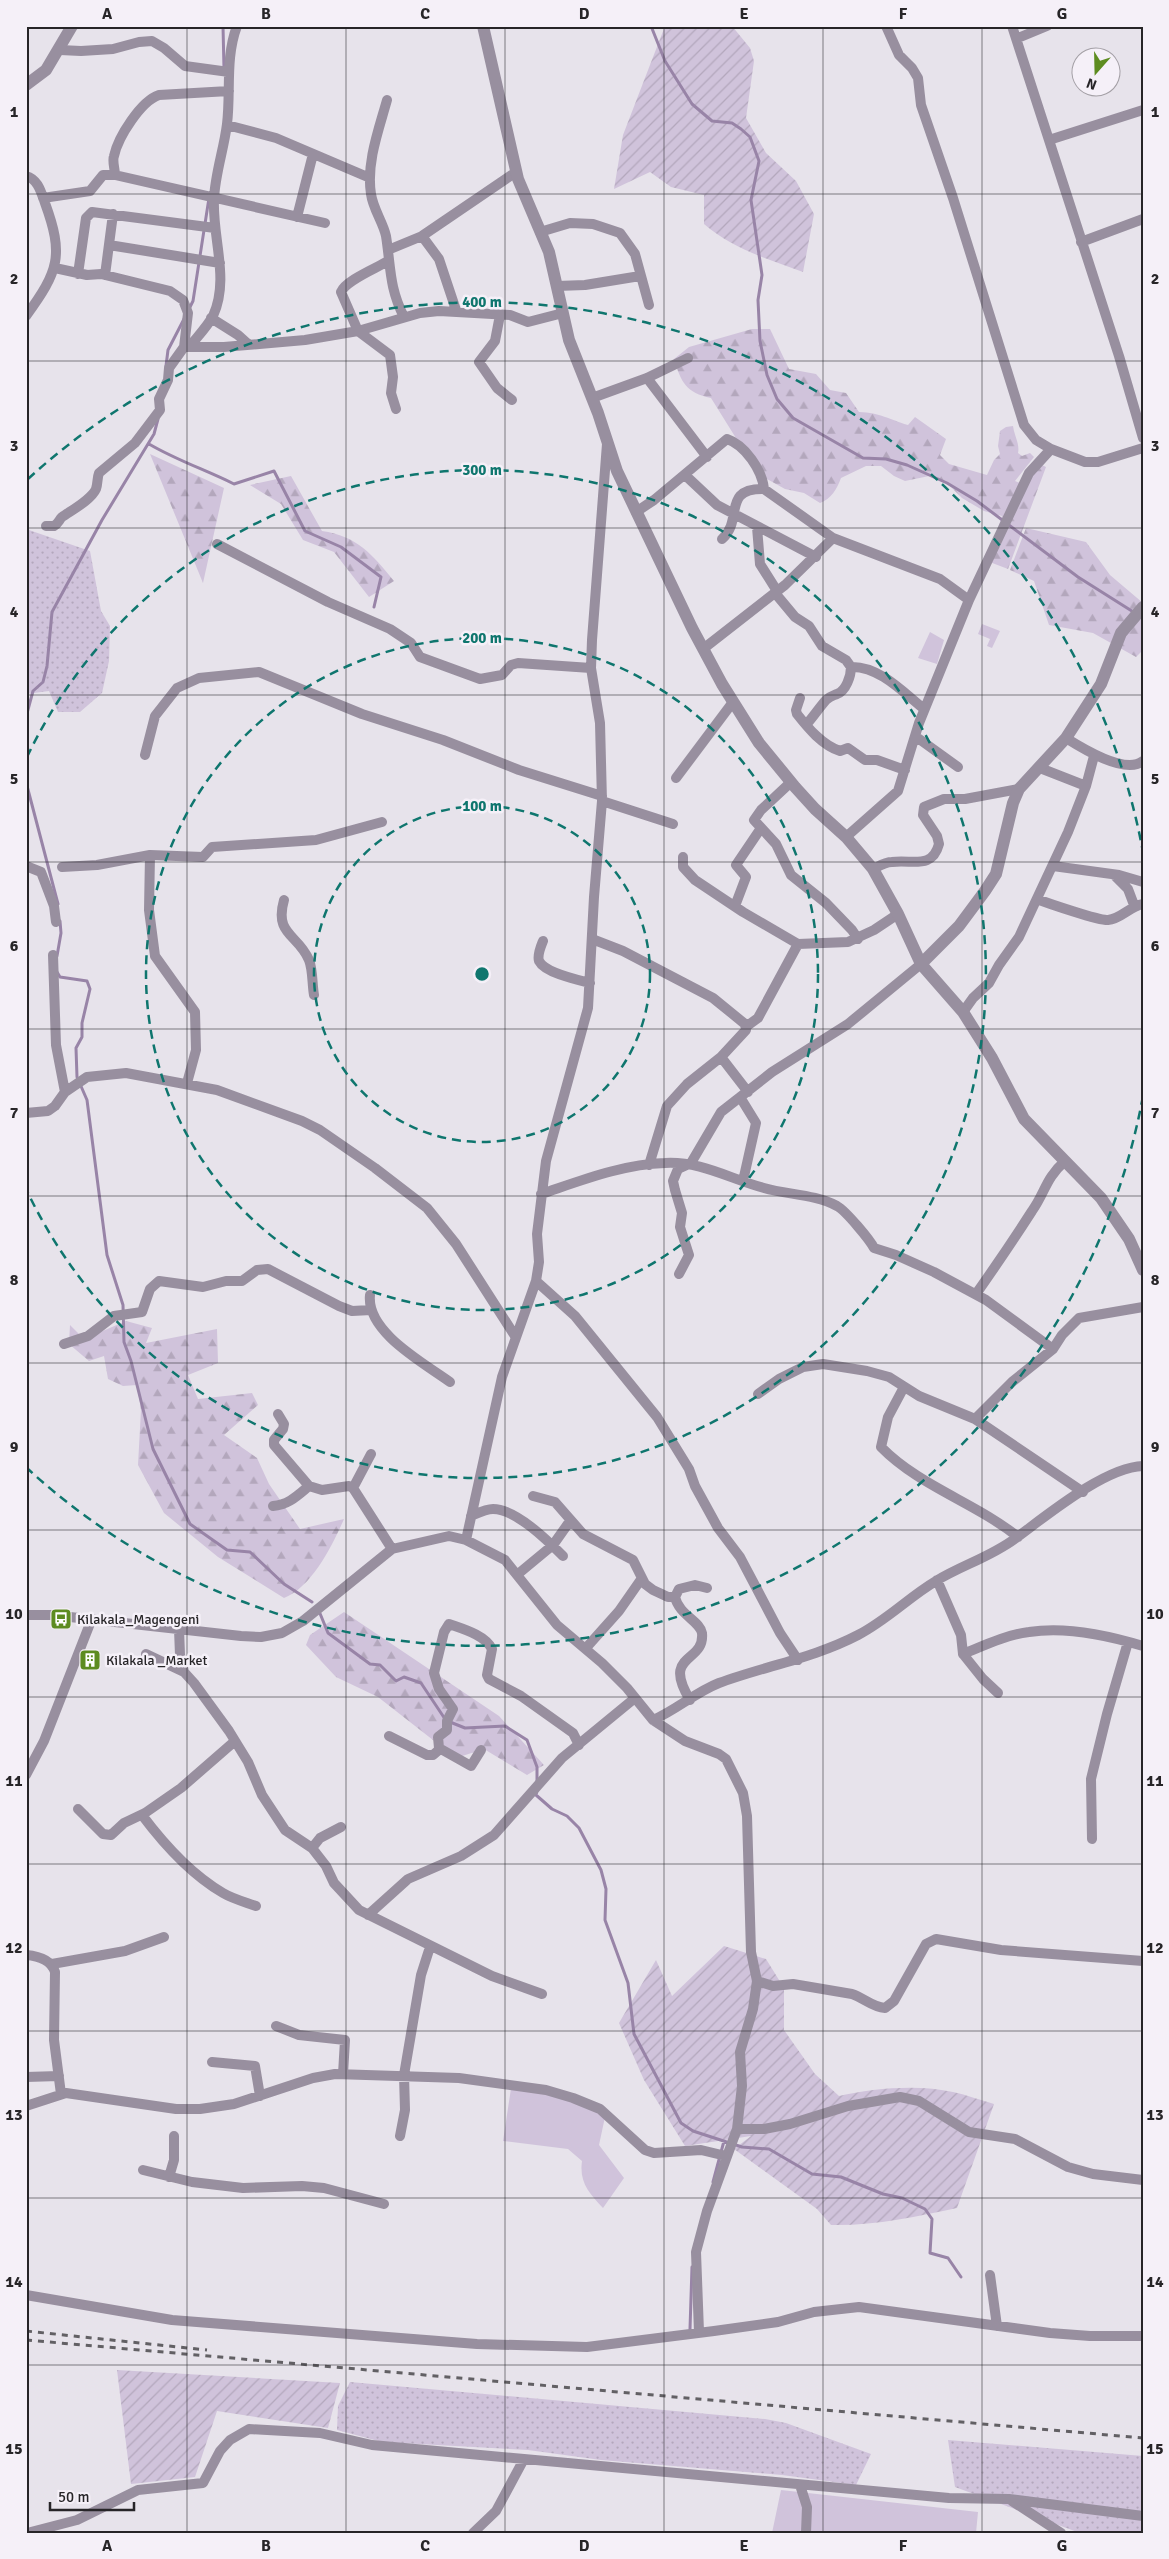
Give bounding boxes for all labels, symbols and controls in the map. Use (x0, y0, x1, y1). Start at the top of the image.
text: A (102, 4, 113, 24)
text: B (261, 4, 271, 24)
text: C (420, 4, 430, 24)
text: D (579, 4, 590, 24)
text: E (739, 4, 749, 24)
text: F (899, 4, 908, 24)
text: G (1057, 4, 1067, 24)
north arrow (1072, 48, 1122, 98)
text: N (1084, 74, 1099, 93)
text: 1 (10, 102, 19, 122)
text: 1 (1151, 102, 1160, 122)
text: 2 (10, 269, 18, 289)
text: 2 (1151, 269, 1159, 289)
text: 400 m (462, 293, 502, 311)
text: 3 (10, 436, 18, 456)
text: 3 (1151, 436, 1159, 456)
text: 300 m (462, 461, 502, 479)
text: 4 (10, 602, 19, 622)
text: 4 (1151, 602, 1160, 622)
text: 200 m (462, 629, 502, 647)
text: 5 (10, 769, 18, 789)
text: 5 (1151, 769, 1159, 789)
text: 100 m (462, 797, 502, 815)
text: 6 (10, 936, 19, 956)
text: 6 (1151, 936, 1160, 956)
centre of rings (473, 965, 491, 983)
text: 7 (10, 1103, 19, 1123)
text: 7 (1151, 1103, 1160, 1123)
text: 8 (10, 1270, 19, 1290)
text: 8 (1151, 1270, 1160, 1290)
text: 9 (10, 1437, 19, 1457)
text: 9 (1151, 1437, 1160, 1457)
text: 10 (5, 1604, 23, 1624)
text: 10 (1146, 1604, 1164, 1624)
bus stop icon: Kilakala_Magengeni (49, 1607, 73, 1631)
place label: Kilakala_Magengeni (77, 1611, 199, 1628)
building icon: Kilakala _Market (78, 1648, 102, 1672)
place label: Kilakala _Market (106, 1652, 208, 1669)
text: 11 (5, 1771, 23, 1791)
text: 11 (1146, 1771, 1164, 1791)
text: 12 (5, 1938, 23, 1958)
text: 12 (1146, 1938, 1164, 1958)
text: 13 (5, 2105, 23, 2125)
text: 13 (1146, 2105, 1164, 2125)
text: 14 (5, 2272, 23, 2292)
text: 14 (1146, 2272, 1164, 2292)
text: 15 (5, 2439, 23, 2459)
text: 15 (1146, 2439, 1164, 2459)
scale bar (50, 2479, 134, 2511)
text: 50 m (58, 2488, 89, 2506)
text: A (102, 2536, 113, 2556)
text: B (261, 2536, 271, 2556)
text: C (420, 2536, 430, 2556)
text: D (579, 2536, 590, 2556)
text: E (739, 2536, 749, 2556)
text: F (899, 2536, 908, 2556)
text: G (1057, 2536, 1067, 2556)

